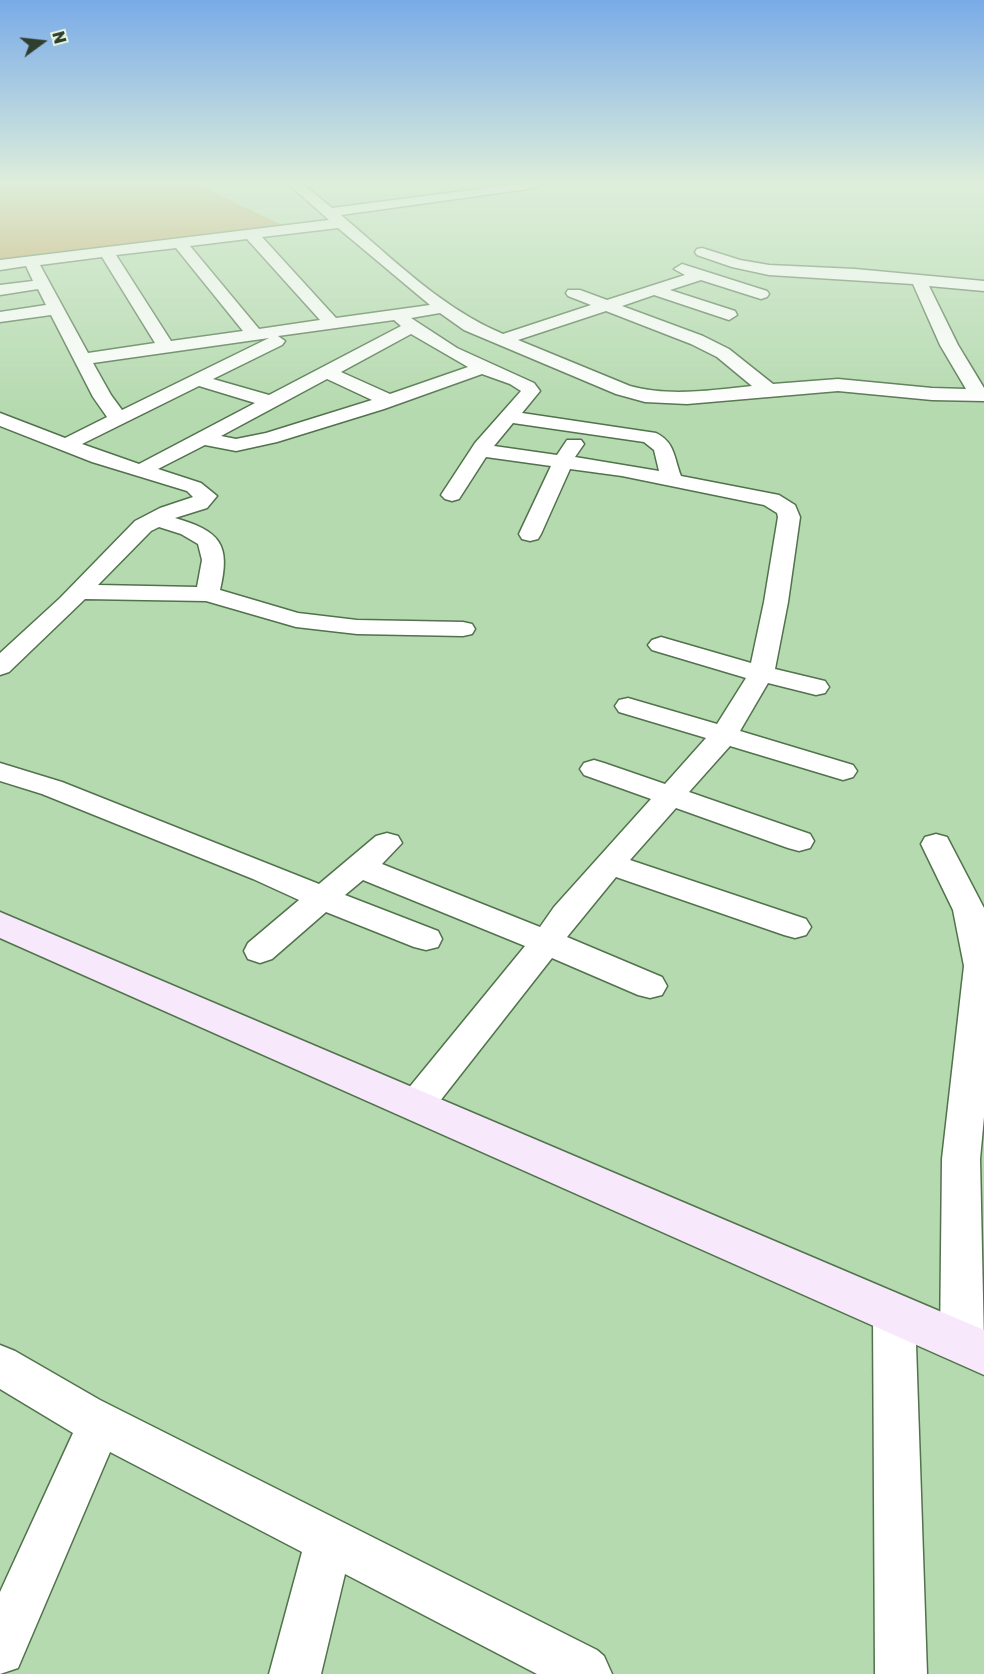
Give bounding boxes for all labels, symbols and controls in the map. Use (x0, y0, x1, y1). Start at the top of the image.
north arrow (12, 12, 72, 72)
text: N (48, 29, 71, 46)

